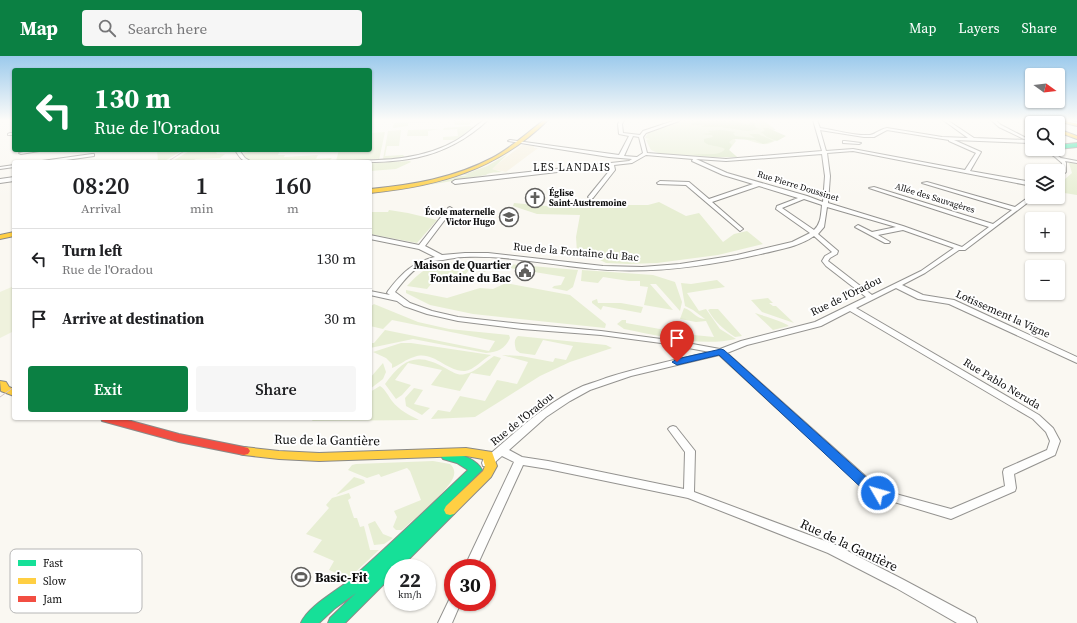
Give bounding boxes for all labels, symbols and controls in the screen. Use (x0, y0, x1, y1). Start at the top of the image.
search box (82, 10, 362, 46)
text: Map (20, 15, 58, 41)
icon: search (96, 17, 118, 39)
text: Search here (128, 18, 207, 39)
text: Map (909, 18, 936, 38)
text: Layers (958, 18, 1000, 38)
text: Share (1022, 18, 1057, 38)
north arrow (1025, 68, 1065, 108)
map controls (1025, 68, 1065, 300)
text: 130 m (94, 79, 171, 117)
icon: left (28, 84, 80, 136)
text: Rue de l'Oradou (94, 115, 220, 140)
button: search (1025, 116, 1065, 156)
district label: LES LANDAIS (533, 160, 611, 175)
button: layers (1025, 164, 1065, 204)
street label: Rue Pierre Doussinet (756, 168, 840, 204)
text: 08:20 (72, 169, 130, 202)
text: 1 (196, 169, 208, 202)
text: 160 (274, 169, 312, 202)
street label: Allée des Sauvagères (894, 180, 976, 216)
church icon: Église Saint-Austremoine (524, 187, 546, 209)
place label: Église Saint-Austremoine (549, 187, 627, 209)
text: Arrival (81, 200, 121, 217)
text: min (190, 200, 214, 217)
text: m (287, 200, 299, 217)
place label: École maternelle Victor Hugo (425, 206, 495, 228)
school or university icon: École maternelle Victor Hugo (498, 206, 520, 228)
button: + (1025, 212, 1065, 252)
street label: Rue de la Fontaine du Bac (513, 239, 640, 265)
text: Turn left (62, 240, 122, 261)
icon: left (28, 248, 50, 270)
text: 130 m (316, 248, 356, 269)
place label: Maison de Quartier Fontaine du Bac (413, 258, 512, 286)
public building icon: Maison de Quartier Fontaine du Bac (514, 260, 536, 282)
button: − (1025, 260, 1065, 300)
text: Rue de l'Oradou (62, 261, 153, 278)
street label: Rue de l'Oradou (808, 272, 884, 320)
street label: Lotissement la Vigne (953, 286, 1053, 342)
icon: arrive (28, 308, 50, 330)
text: Arrive at destination (62, 308, 204, 329)
text: 30 m (324, 308, 356, 329)
pin (660, 321, 694, 362)
icon: arrive (666, 327, 688, 349)
street label: Rue Pablo Neruda (960, 355, 1044, 413)
button: Exit (28, 366, 188, 412)
button: Share (196, 366, 356, 412)
street label: Rue de l'Oradou (487, 389, 557, 449)
street label: Rue de la Gantière (274, 431, 380, 449)
position arrow (857, 472, 899, 514)
street label: Rue de la Gantière (797, 515, 901, 575)
legend (10, 549, 142, 613)
text: Fast (43, 556, 63, 571)
speed limit sign: 30 (444, 559, 496, 611)
sports icon: Basic-Fit (290, 566, 312, 588)
text: 22 (399, 566, 421, 594)
place label: Basic-Fit (315, 569, 368, 586)
text: Slow (43, 574, 67, 589)
text: km/h (398, 588, 422, 601)
text: Jam (42, 592, 62, 607)

